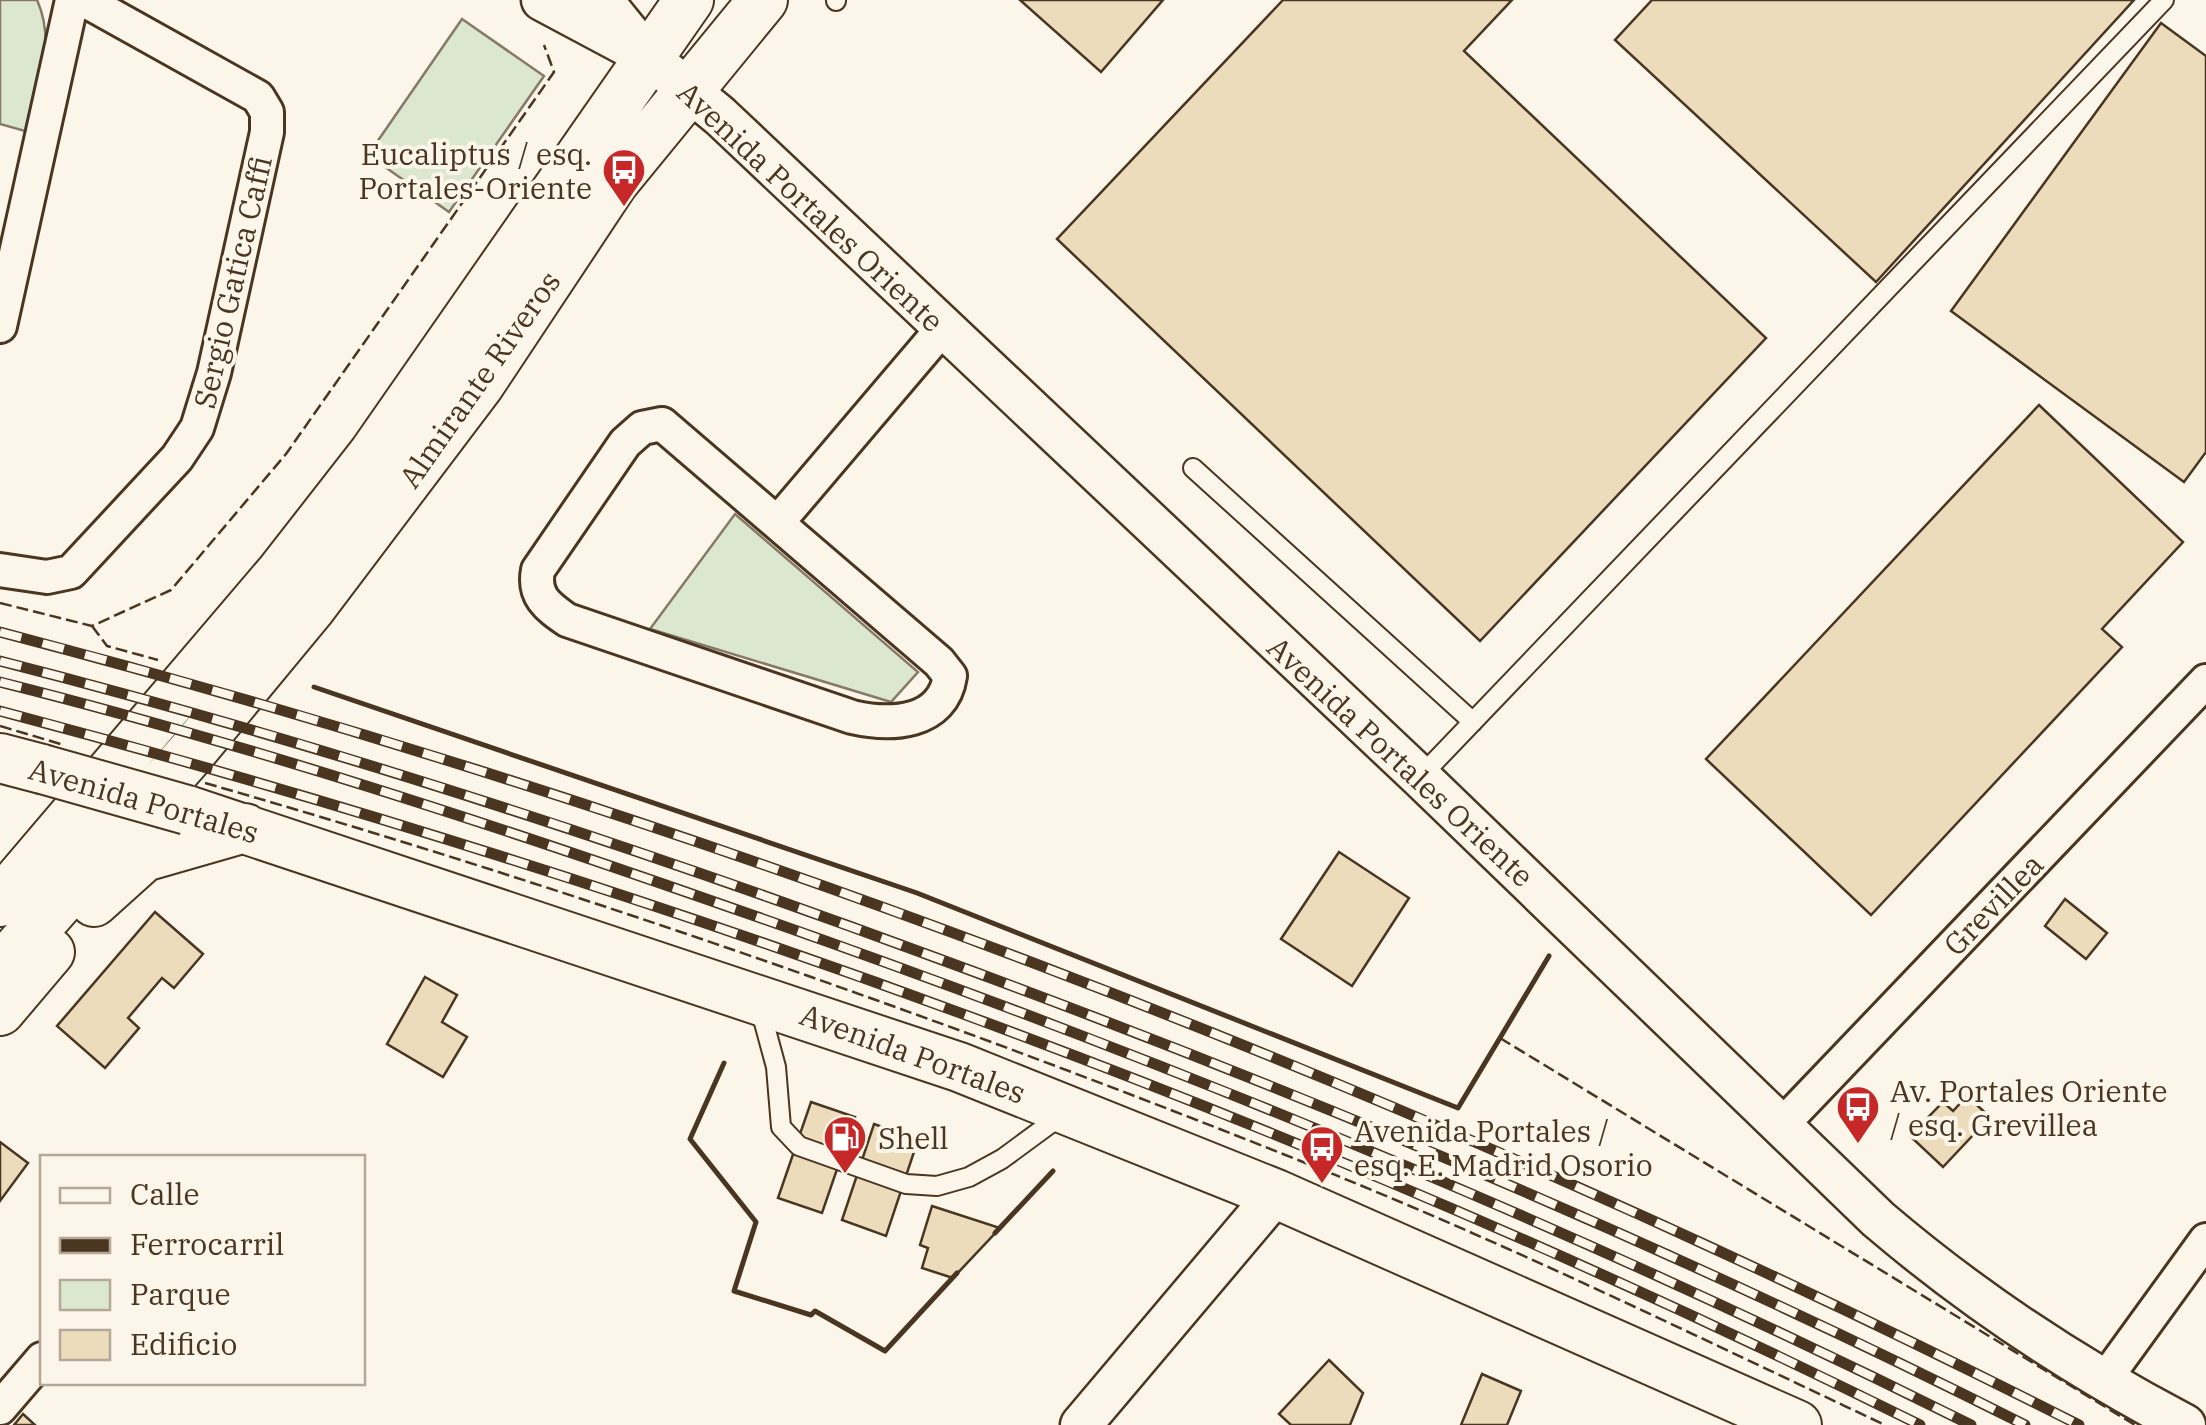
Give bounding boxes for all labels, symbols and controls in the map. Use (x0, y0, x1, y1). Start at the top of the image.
street label: Avenida Portales Oriente (670, 72, 952, 340)
place label: Eucaliptus / esq. Portales-Oriente (358, 134, 592, 207)
bus stop icon: Eucaliptus / esq. Portales-Oriente (601, 147, 647, 208)
street label: Sergio Gatica Caffi (184, 152, 280, 412)
street label: Almirante Riveros (390, 263, 568, 495)
street label: Avenida Portales Oriente (1260, 627, 1542, 895)
street label: Avenida Portales (25, 749, 263, 851)
street label: Grevillea (1935, 845, 2051, 963)
street label: Avenida Portales (795, 994, 1031, 1112)
place label: Av. Portales Oriente / esq. Grevillea (1890, 1071, 2168, 1144)
bus stop icon: Av. Portales Oriente / esq. Grevillea (1835, 1084, 1881, 1145)
place label: Avenida Portales / esq. E. Madrid Osorio (1354, 1111, 1653, 1184)
fuel station icon: Shell (822, 1114, 868, 1175)
place label: Shell (878, 1118, 948, 1157)
bus stop icon: Avenida Portales / esq. E. Madrid Osorio (1299, 1124, 1345, 1185)
legend (40, 1155, 365, 1385)
text: Calle (130, 1174, 200, 1213)
text: Ferrocarril (130, 1224, 284, 1263)
text: Parque (130, 1274, 231, 1313)
text: Edificio (130, 1324, 237, 1363)

